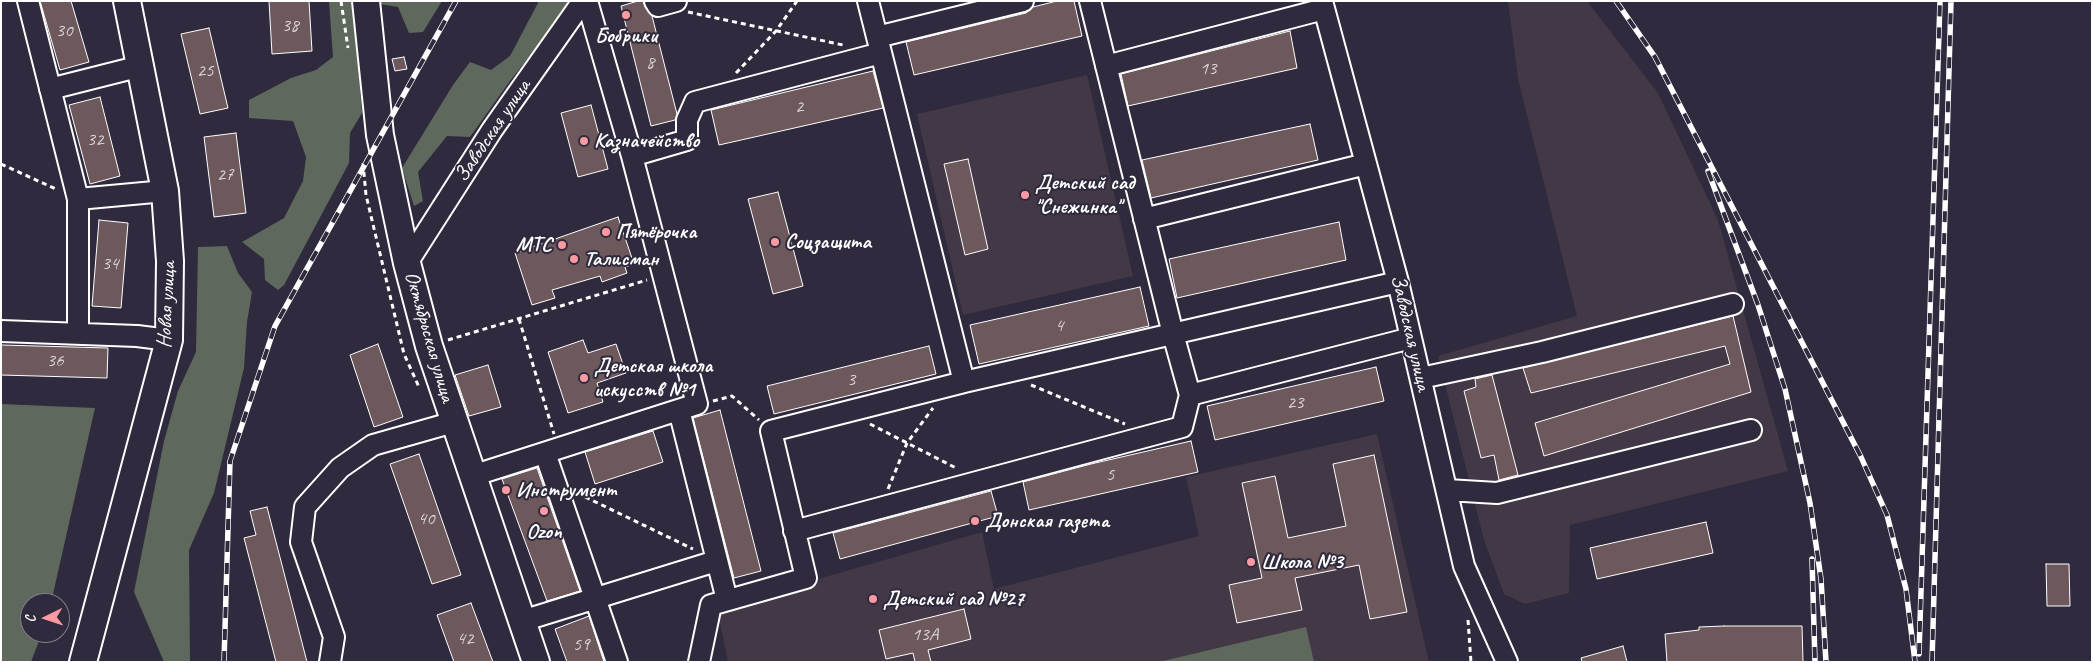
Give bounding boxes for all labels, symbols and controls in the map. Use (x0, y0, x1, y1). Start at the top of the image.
marker: Бобрики (620, 9, 632, 21)
house number: 38 (281, 15, 299, 37)
house number: 30 (55, 20, 73, 42)
place label: Бобрики (595, 23, 657, 49)
house number: 8 (646, 52, 654, 74)
house number: 13 (1199, 58, 1217, 80)
house number: 25 (196, 60, 214, 82)
street label: Заводская улица (449, 75, 537, 187)
house number: 2 (795, 96, 803, 118)
place label: Казначейство (594, 128, 699, 154)
house number: 32 (86, 129, 104, 151)
marker: Казначейство (578, 135, 590, 147)
house number: 27 (216, 164, 234, 186)
place label: Детский сад "Снежинка" (1035, 170, 1135, 220)
marker: Детский сад "Снежинка" (1019, 189, 1031, 201)
place label: Пятёрочка (616, 219, 696, 245)
marker: Пятёрочка (600, 226, 612, 238)
place label: Соцзащита (785, 229, 871, 255)
place label: МТС (516, 232, 552, 258)
marker: Соцзащита (769, 236, 781, 248)
marker: МТС (556, 239, 568, 251)
place label: Талисман (584, 246, 659, 272)
house number: 34 (101, 253, 119, 275)
marker: Талисман (568, 253, 580, 265)
street label: Новая улица (152, 261, 182, 349)
street label: Октябрьская улица (398, 269, 460, 405)
street label: Заводская улица (1384, 273, 1436, 393)
house number: 4 (1055, 315, 1063, 337)
house number: 36 (46, 350, 64, 372)
place label: Детская школа искусств №1 (594, 353, 712, 403)
house number: 3 (847, 369, 855, 391)
marker: Детская школа искусств №1 (578, 372, 590, 384)
house number: 23 (1286, 392, 1304, 414)
house number: 5 (1106, 464, 1114, 486)
place label: Инструмент (516, 477, 616, 503)
marker: Инструмент (500, 484, 512, 496)
marker: Ozon (538, 505, 550, 517)
house number: 40 (417, 508, 435, 530)
place label: Донская газета (985, 508, 1109, 534)
marker: Донская газета (969, 515, 981, 527)
place label: Ozon (526, 519, 562, 545)
place label: Школа №3 (1261, 549, 1343, 575)
marker: Школа №3 (1245, 556, 1257, 568)
place label: Детский сад №27 (883, 586, 1024, 612)
north arrow (20, 593, 70, 643)
marker: Детский сад №27 (867, 593, 879, 605)
text: С (22, 615, 39, 623)
house number: 13А (912, 624, 938, 646)
house number: 42 (456, 628, 474, 650)
house number: 59 (572, 634, 590, 656)

